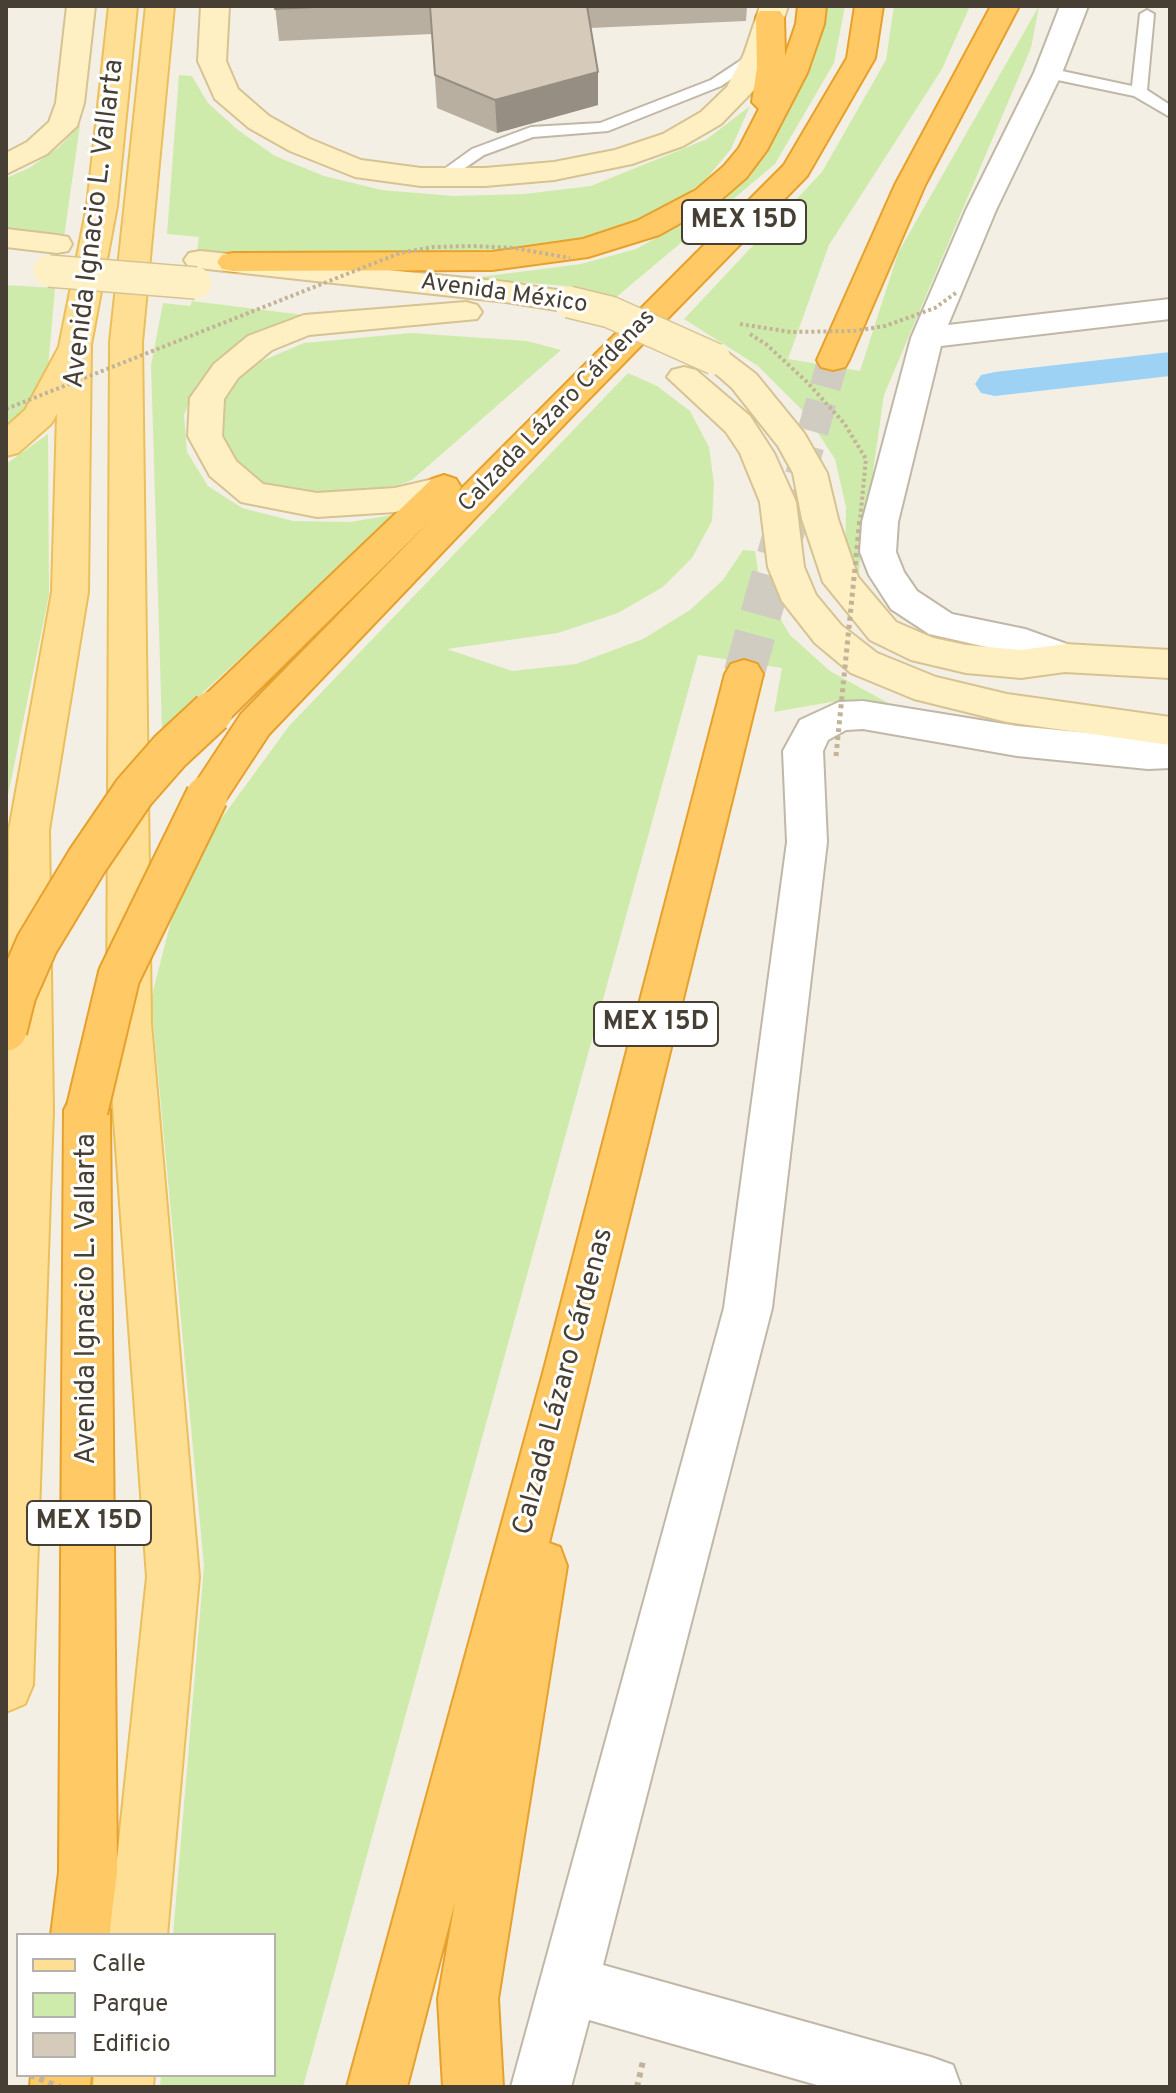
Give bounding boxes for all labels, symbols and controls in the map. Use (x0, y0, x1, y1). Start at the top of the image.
street label: Avenida Ignacio L. Vallarta (59, 58, 133, 390)
road number: MEX 15D (682, 200, 806, 244)
street label: Avenida México (419, 269, 589, 321)
street label: Calzada Lázaro Cárdenas (453, 304, 663, 520)
road number: MEX 15D (594, 1002, 718, 1046)
street label: Avenida Ignacio L. Vallarta (71, 1133, 105, 1465)
street label: Calzada Lázaro Cárdenas (508, 1225, 622, 1539)
road number: MEX 15D (27, 1501, 151, 1545)
legend (16, 1933, 276, 2077)
text: Calle (92, 1950, 146, 1980)
text: Parque (92, 1990, 168, 2020)
text: Edificio (92, 2030, 171, 2060)

